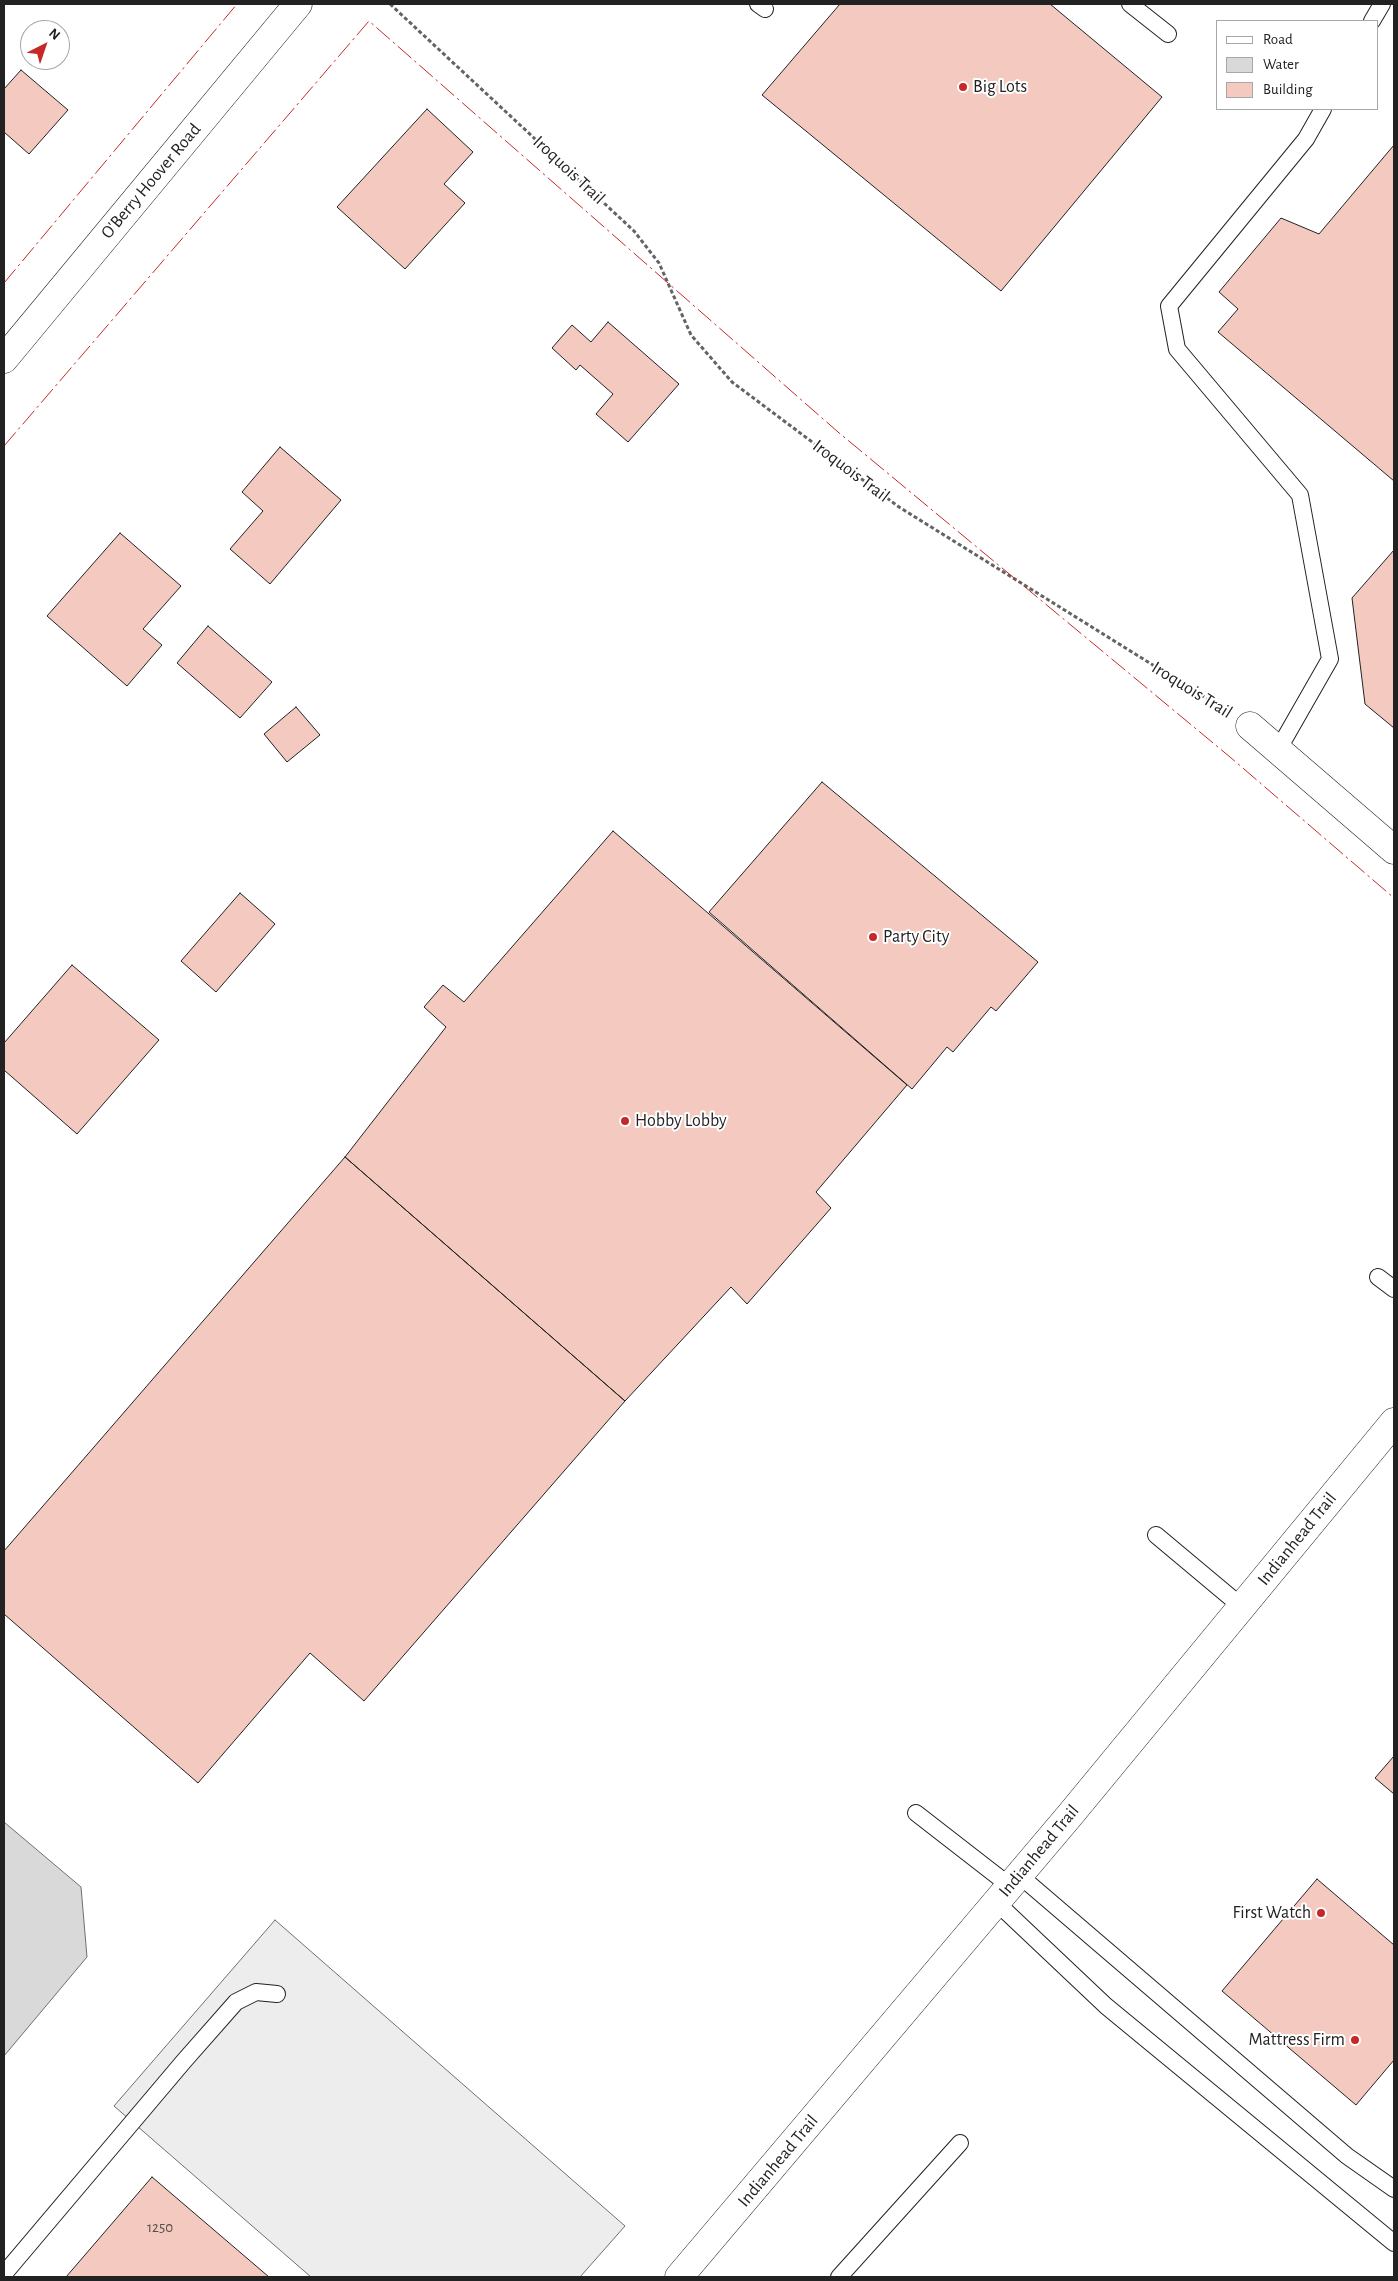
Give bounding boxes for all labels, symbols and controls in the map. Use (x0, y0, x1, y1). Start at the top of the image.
north arrow (20, 20, 70, 70)
legend (1216, 20, 1378, 110)
text: N (46, 26, 62, 43)
text: Road (1263, 32, 1293, 47)
text: Water (1263, 57, 1299, 72)
place label: Big Lots (973, 76, 1027, 98)
marker: Big Lots (957, 81, 969, 93)
text: Building (1263, 82, 1313, 97)
street label: O'Berry Hoover Road (96, 119, 206, 243)
street label: Iroquois Trail (528, 131, 610, 209)
street label: Iroquois Trail (808, 435, 894, 507)
street label: Iroquois Trail (1148, 657, 1236, 723)
place label: Party City (883, 926, 949, 948)
marker: Party City (867, 931, 879, 943)
place label: Hobby Lobby (635, 1110, 727, 1132)
marker: Hobby Lobby (619, 1115, 631, 1127)
street label: Indianhead Trail (1253, 1488, 1341, 1590)
street label: Indianhead Trail (994, 1801, 1084, 1901)
place label: First Watch (1232, 1902, 1311, 1924)
marker: First Watch (1315, 1907, 1327, 1919)
place label: Mattress Firm (1248, 2029, 1345, 2051)
marker: Mattress Firm (1349, 2034, 1361, 2046)
street label: Indianhead Trail (733, 2111, 823, 2211)
house number: 1250 (147, 2218, 173, 2236)

